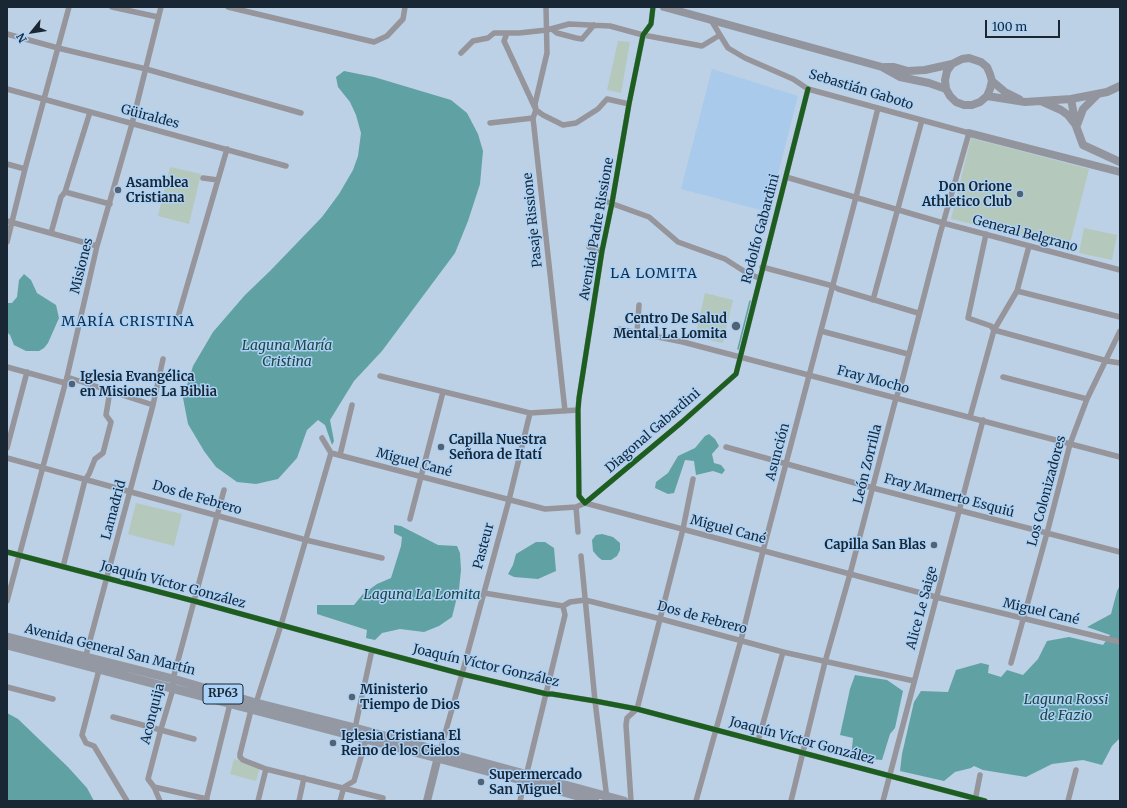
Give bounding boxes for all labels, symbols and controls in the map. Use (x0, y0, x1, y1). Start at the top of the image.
north arrow (12, 12, 52, 52)
scale bar (987, 12, 1062, 38)
text: 100 m (992, 19, 1027, 34)
text: N (13, 31, 30, 45)
street label: Sebastián Gaboto (807, 67, 915, 113)
street label: Güiraldes (119, 102, 181, 132)
street label: Avenida Padre Rissione (577, 156, 617, 302)
street label: Pasaje Rissione (520, 172, 546, 268)
street label: Rodolfo Gabardini (739, 172, 783, 286)
place label: Asamblea Cristiana (126, 175, 189, 206)
place label: Don Orione Athletico Club (922, 179, 1012, 210)
marker: Asamblea Cristiana (113, 185, 123, 195)
marker: Don Orione Athletico Club (1015, 189, 1025, 199)
street label: General Belgrano (971, 212, 1079, 256)
street label: Misiones (68, 237, 96, 295)
district label: LA LOMITA (610, 266, 698, 282)
place label: Centro De Salud Mental La Lomita (613, 311, 727, 342)
district label: MARÍA CRISTINA (61, 314, 195, 330)
marker: Centro De Salud Mental La Lomita (730, 320, 742, 332)
water label: Laguna María Cristina (242, 338, 332, 370)
street label: Fray Mocho (835, 363, 911, 397)
place label: Iglesia Evangélica en Misiones La Biblia (80, 369, 217, 400)
marker: Iglesia Evangélica en Misiones La Biblia (67, 379, 77, 389)
street label: Diagonal Gabardini (602, 386, 704, 476)
street label: Asunción (763, 421, 793, 483)
street label: León Zorrilla (851, 423, 885, 505)
place label: Capilla Nuestra Señora de Itatí (449, 432, 547, 463)
street label: Los Colonizadores (1025, 434, 1069, 548)
marker: Capilla Nuestra Señora de Itatí (436, 442, 446, 452)
street label: Miguel Cané (374, 445, 454, 481)
street label: Fray Mamerto Esquiú (882, 471, 1016, 521)
street label: Lamadrid (99, 478, 129, 542)
street label: Dos de Febrero (151, 478, 243, 518)
street label: Miguel Cané (688, 512, 768, 548)
street label: Pasteur (470, 521, 498, 571)
place label: Capilla San Blas (825, 537, 926, 553)
marker: Capilla San Blas (929, 540, 939, 550)
street label: Joaquín Víctor González (99, 558, 247, 612)
street label: Alice Le Saige (903, 565, 941, 651)
water label: Laguna La Lomita (363, 587, 481, 603)
street label: Miguel Cané (1001, 596, 1081, 628)
street label: Dos de Febrero (655, 599, 749, 637)
street label: Avenida General San Martín (23, 621, 197, 679)
street label: Joaquín Víctor González (411, 642, 561, 690)
street label: Aconquija (138, 682, 168, 746)
place label: Ministerio Tiempo de Dios (360, 682, 460, 713)
road number: RP63 (203, 684, 243, 704)
marker: Ministerio Tiempo de Dios (347, 692, 357, 702)
water label: Laguna Rossi de Fazio (1024, 692, 1108, 724)
street label: Joaquín Víctor González (728, 714, 876, 768)
place label: Iglesia Cristiana El Reino de los Cielos (341, 728, 461, 759)
marker: Iglesia Cristiana El Reino de los Cielos (328, 738, 338, 748)
place label: Supermercado San Miguel (489, 767, 582, 798)
marker: Supermercado San Miguel (476, 777, 486, 787)

